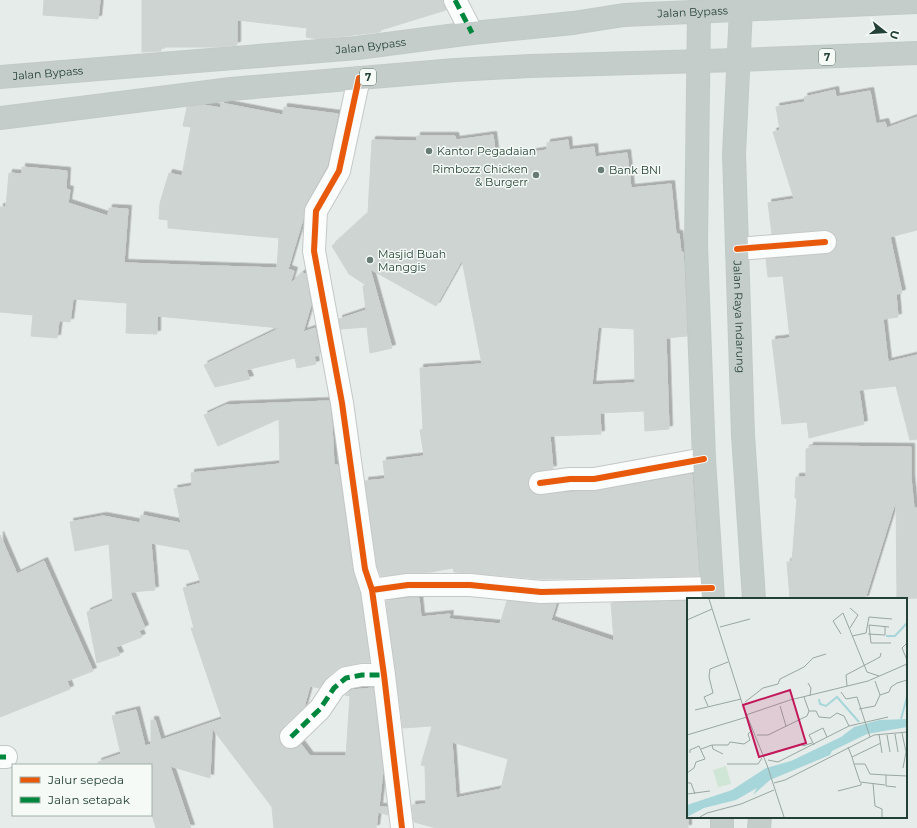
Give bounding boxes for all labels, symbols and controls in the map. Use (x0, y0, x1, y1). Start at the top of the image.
street label: Jalan Bypass (656, 3, 729, 21)
north arrow (865, 12, 905, 52)
text: U (887, 29, 903, 41)
street label: Jalan Bypass (334, 35, 407, 57)
road number: 7 (819, 49, 835, 65)
street label: Jalan Bypass (11, 63, 84, 83)
road number: 7 (360, 69, 376, 85)
place label: Kantor Pegadaian (437, 144, 536, 158)
marker: Kantor Pegadaian (424, 146, 434, 156)
place label: Rimbozz Chicken & Burgerr (432, 162, 528, 189)
place label: Bank BNI (609, 163, 661, 177)
marker: Bank BNI (596, 165, 606, 175)
marker: Rimbozz Chicken & Burgerr (531, 170, 541, 180)
place label: Masjid Buah Manggis (378, 247, 446, 274)
marker: Masjid Buah Manggis (365, 255, 375, 265)
street label: Jalan Raya Indarung (730, 259, 748, 373)
inset map (687, 598, 907, 818)
legend (12, 764, 152, 816)
text: Jalur sepeda (47, 772, 124, 787)
text: Jalan setapak (47, 792, 131, 807)

